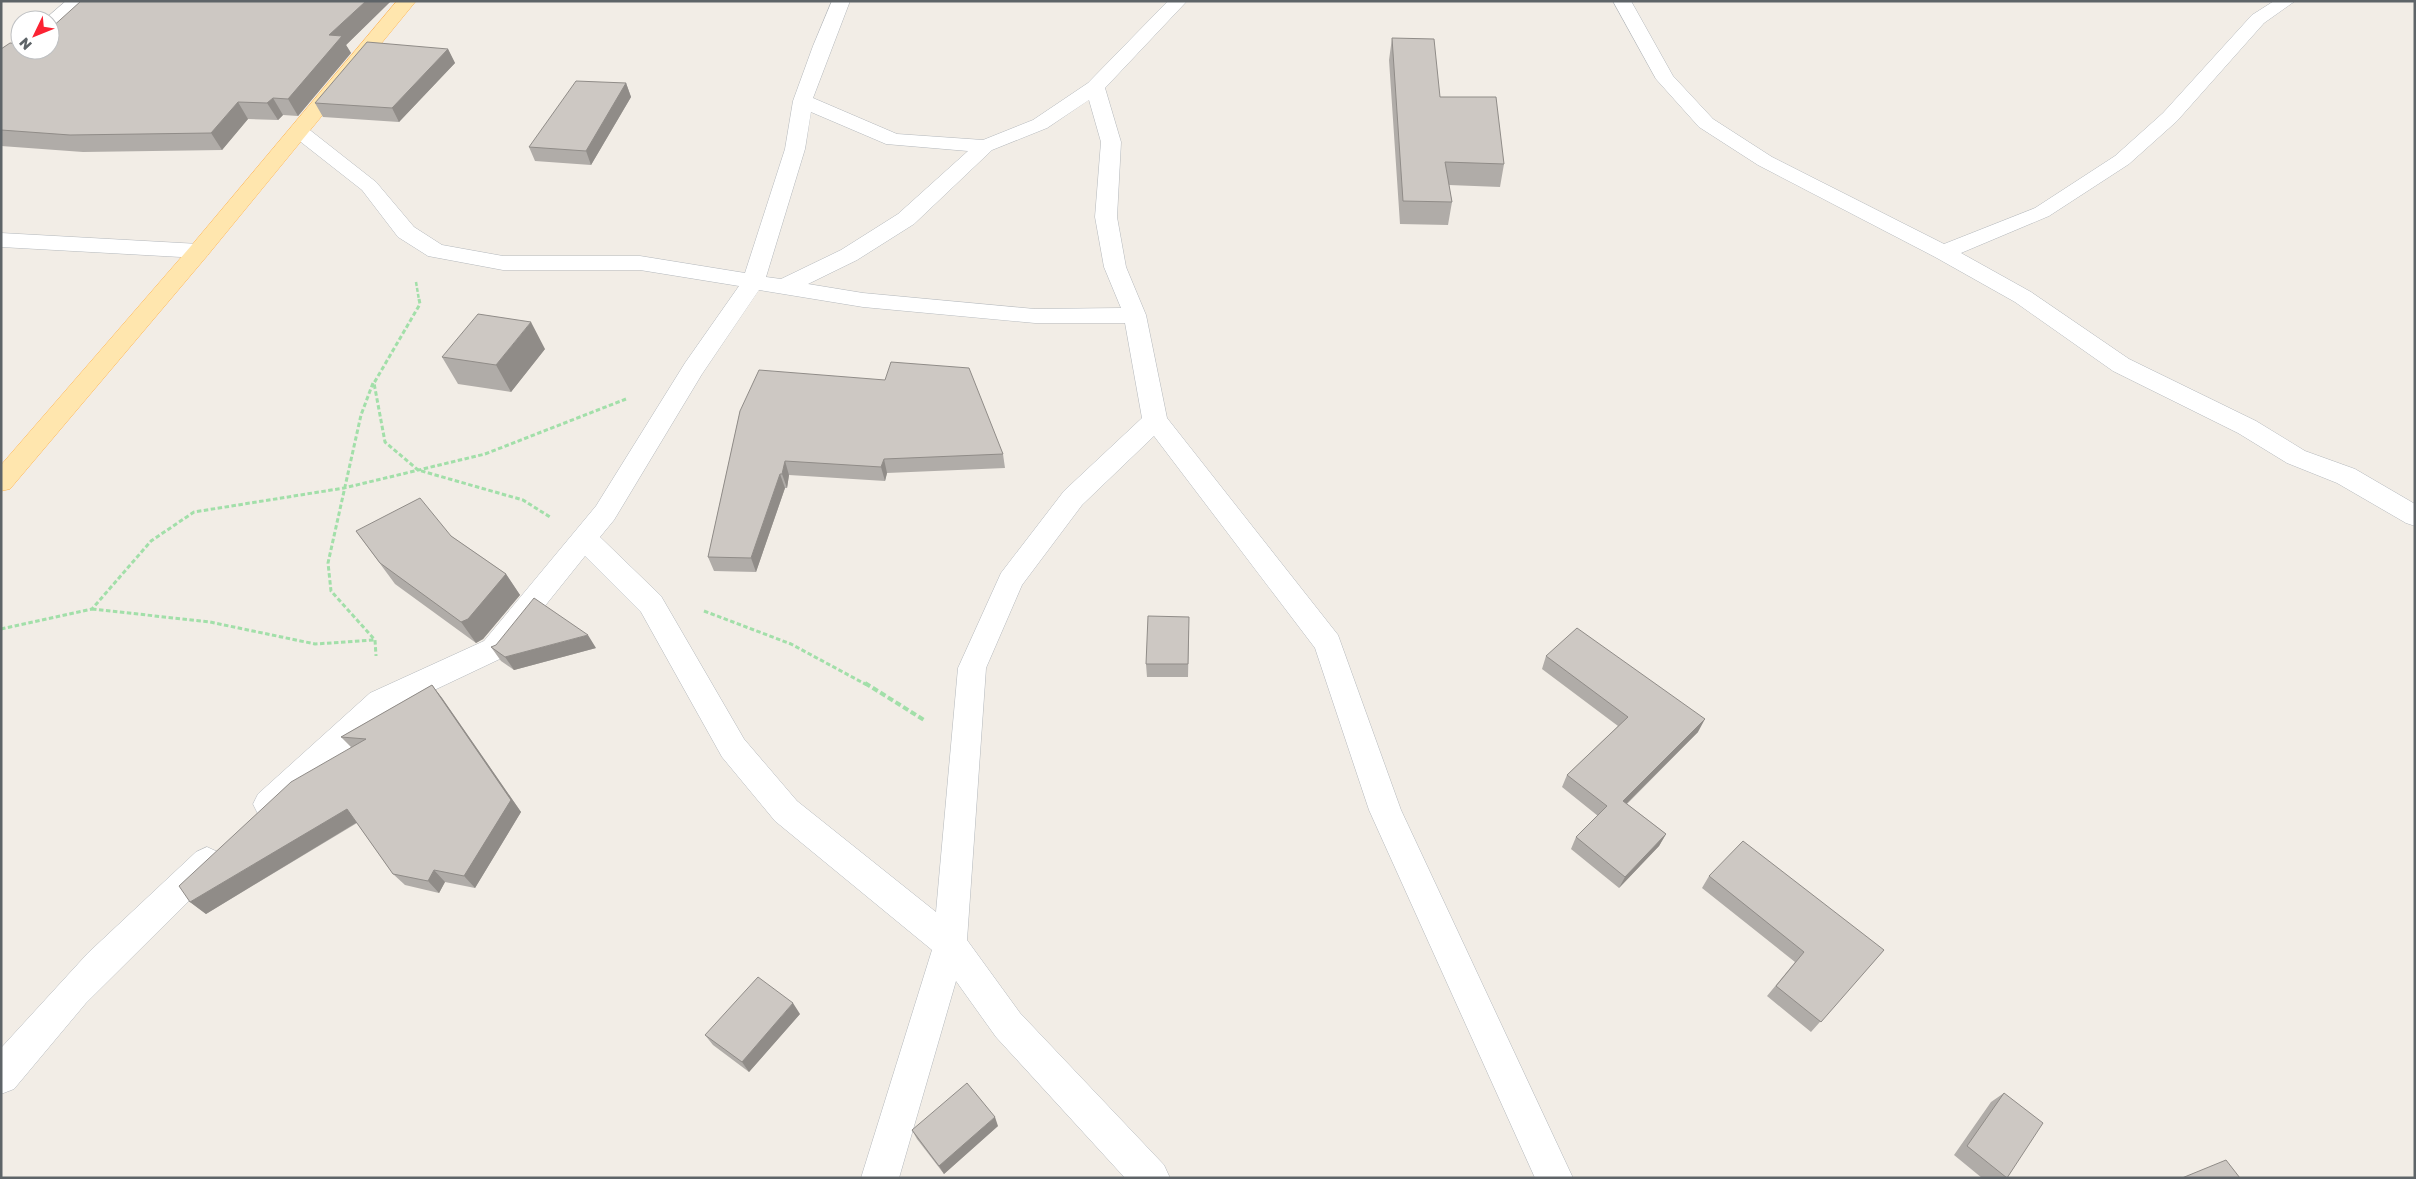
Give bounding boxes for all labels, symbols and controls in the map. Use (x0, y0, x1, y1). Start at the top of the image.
north arrow (10, 10, 60, 60)
text: N (15, 35, 35, 54)

